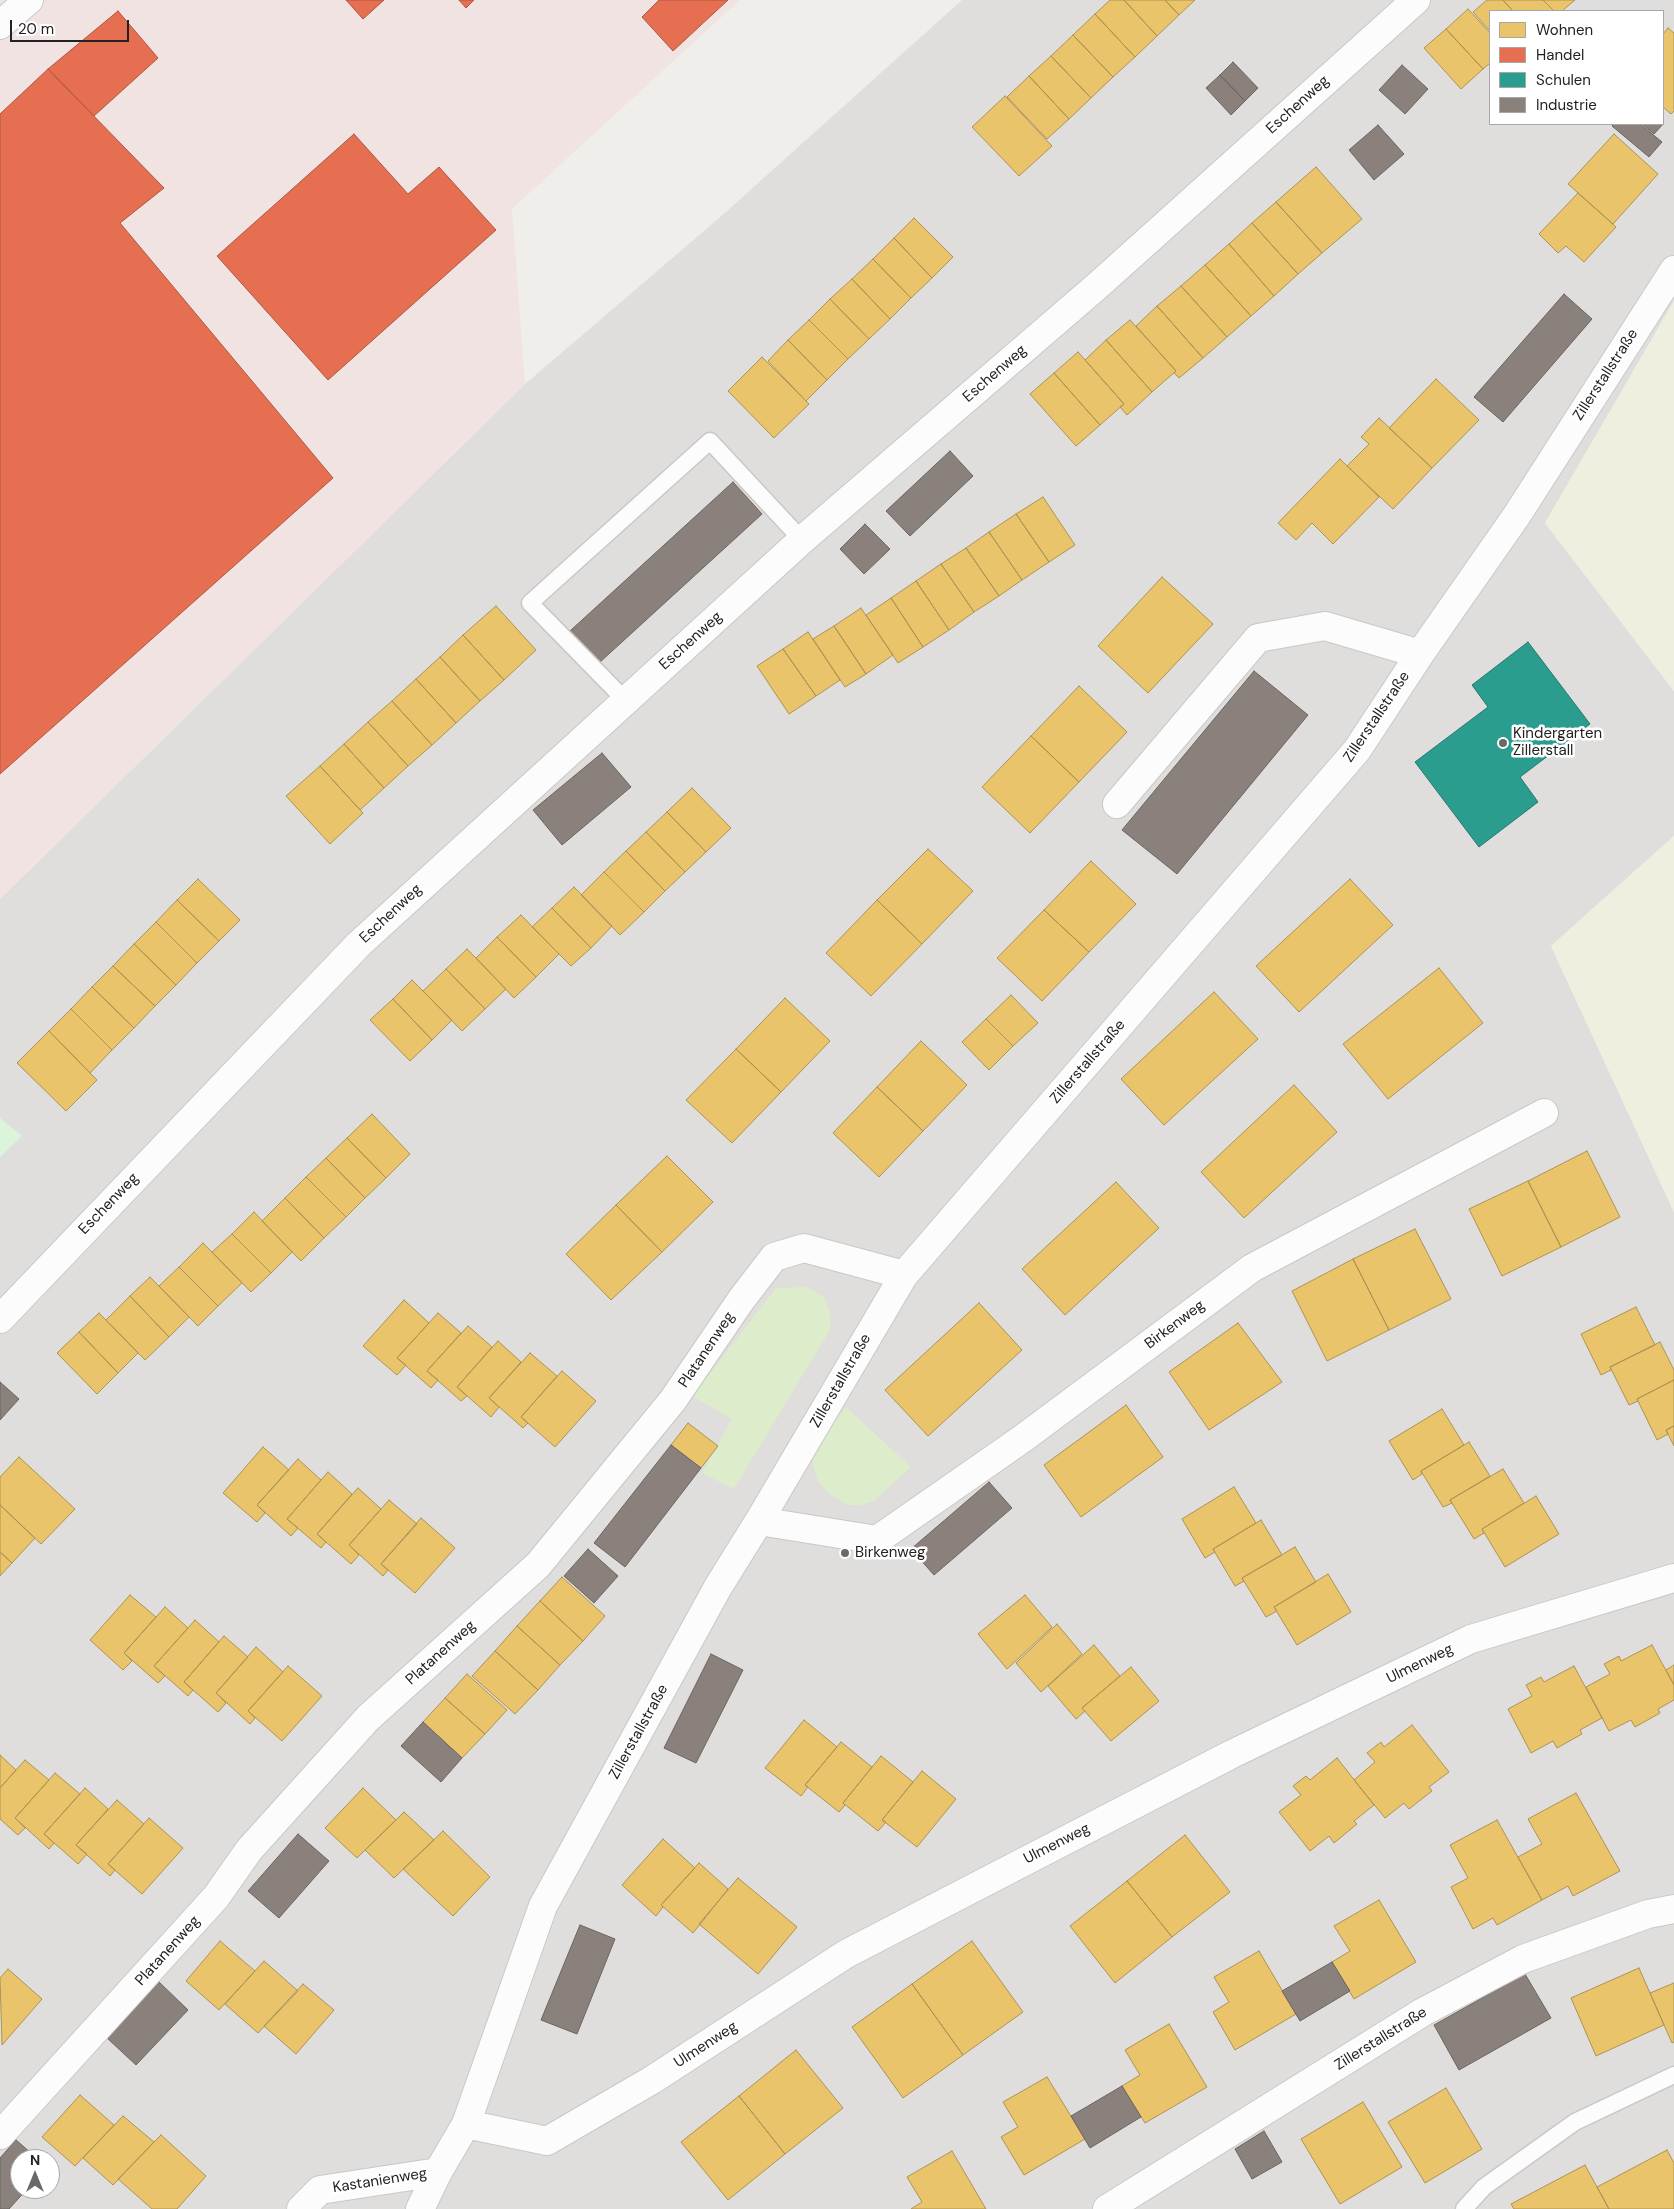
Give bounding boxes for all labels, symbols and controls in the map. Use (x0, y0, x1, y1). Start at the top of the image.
scale bar (12, 10, 131, 42)
legend (1489, 10, 1664, 125)
text: 20 m (18, 19, 54, 39)
text: Wohnen (1536, 20, 1593, 40)
text: Handel (1536, 45, 1584, 65)
text: Schulen (1536, 70, 1591, 90)
street label: Eschenweg (1263, 72, 1333, 138)
text: Industrie (1536, 95, 1597, 115)
street label: Zillerstallstraße (1570, 326, 1642, 424)
street label: Eschenweg (960, 342, 1030, 406)
street label: Eschenweg (656, 608, 726, 674)
street label: Zillerstallstraße (1340, 668, 1414, 766)
place label: Kindergarten Zillerstall (1513, 725, 1602, 760)
marker: Kindergarten Zillerstall (1497, 737, 1509, 749)
street label: Eschenweg (356, 881, 426, 947)
street label: Zillerstallstraße (1047, 1016, 1129, 1108)
street label: Eschenweg (75, 1170, 143, 1238)
street label: Birkenweg (1141, 1297, 1209, 1353)
street label: Platanenweg (675, 1309, 739, 1391)
street label: Zillerstallstraße (807, 1331, 875, 1431)
place label: Birkenweg (855, 1544, 925, 1562)
marker: Birkenweg (839, 1547, 851, 1559)
street label: Platanenweg (402, 1617, 480, 1689)
street label: Ulmenweg (1384, 1640, 1456, 1688)
street label: Zillerstallstraße (606, 1682, 672, 1782)
street label: Ulmenweg (1021, 1820, 1093, 1868)
street label: Platanenweg (132, 1912, 204, 1990)
street label: Zillerstallstraße (1332, 2003, 1430, 2075)
street label: Ulmenweg (671, 2018, 741, 2072)
north arrow (10, 2149, 60, 2199)
text: N (30, 2151, 40, 2169)
street label: Kastanienweg (332, 2165, 428, 2197)

